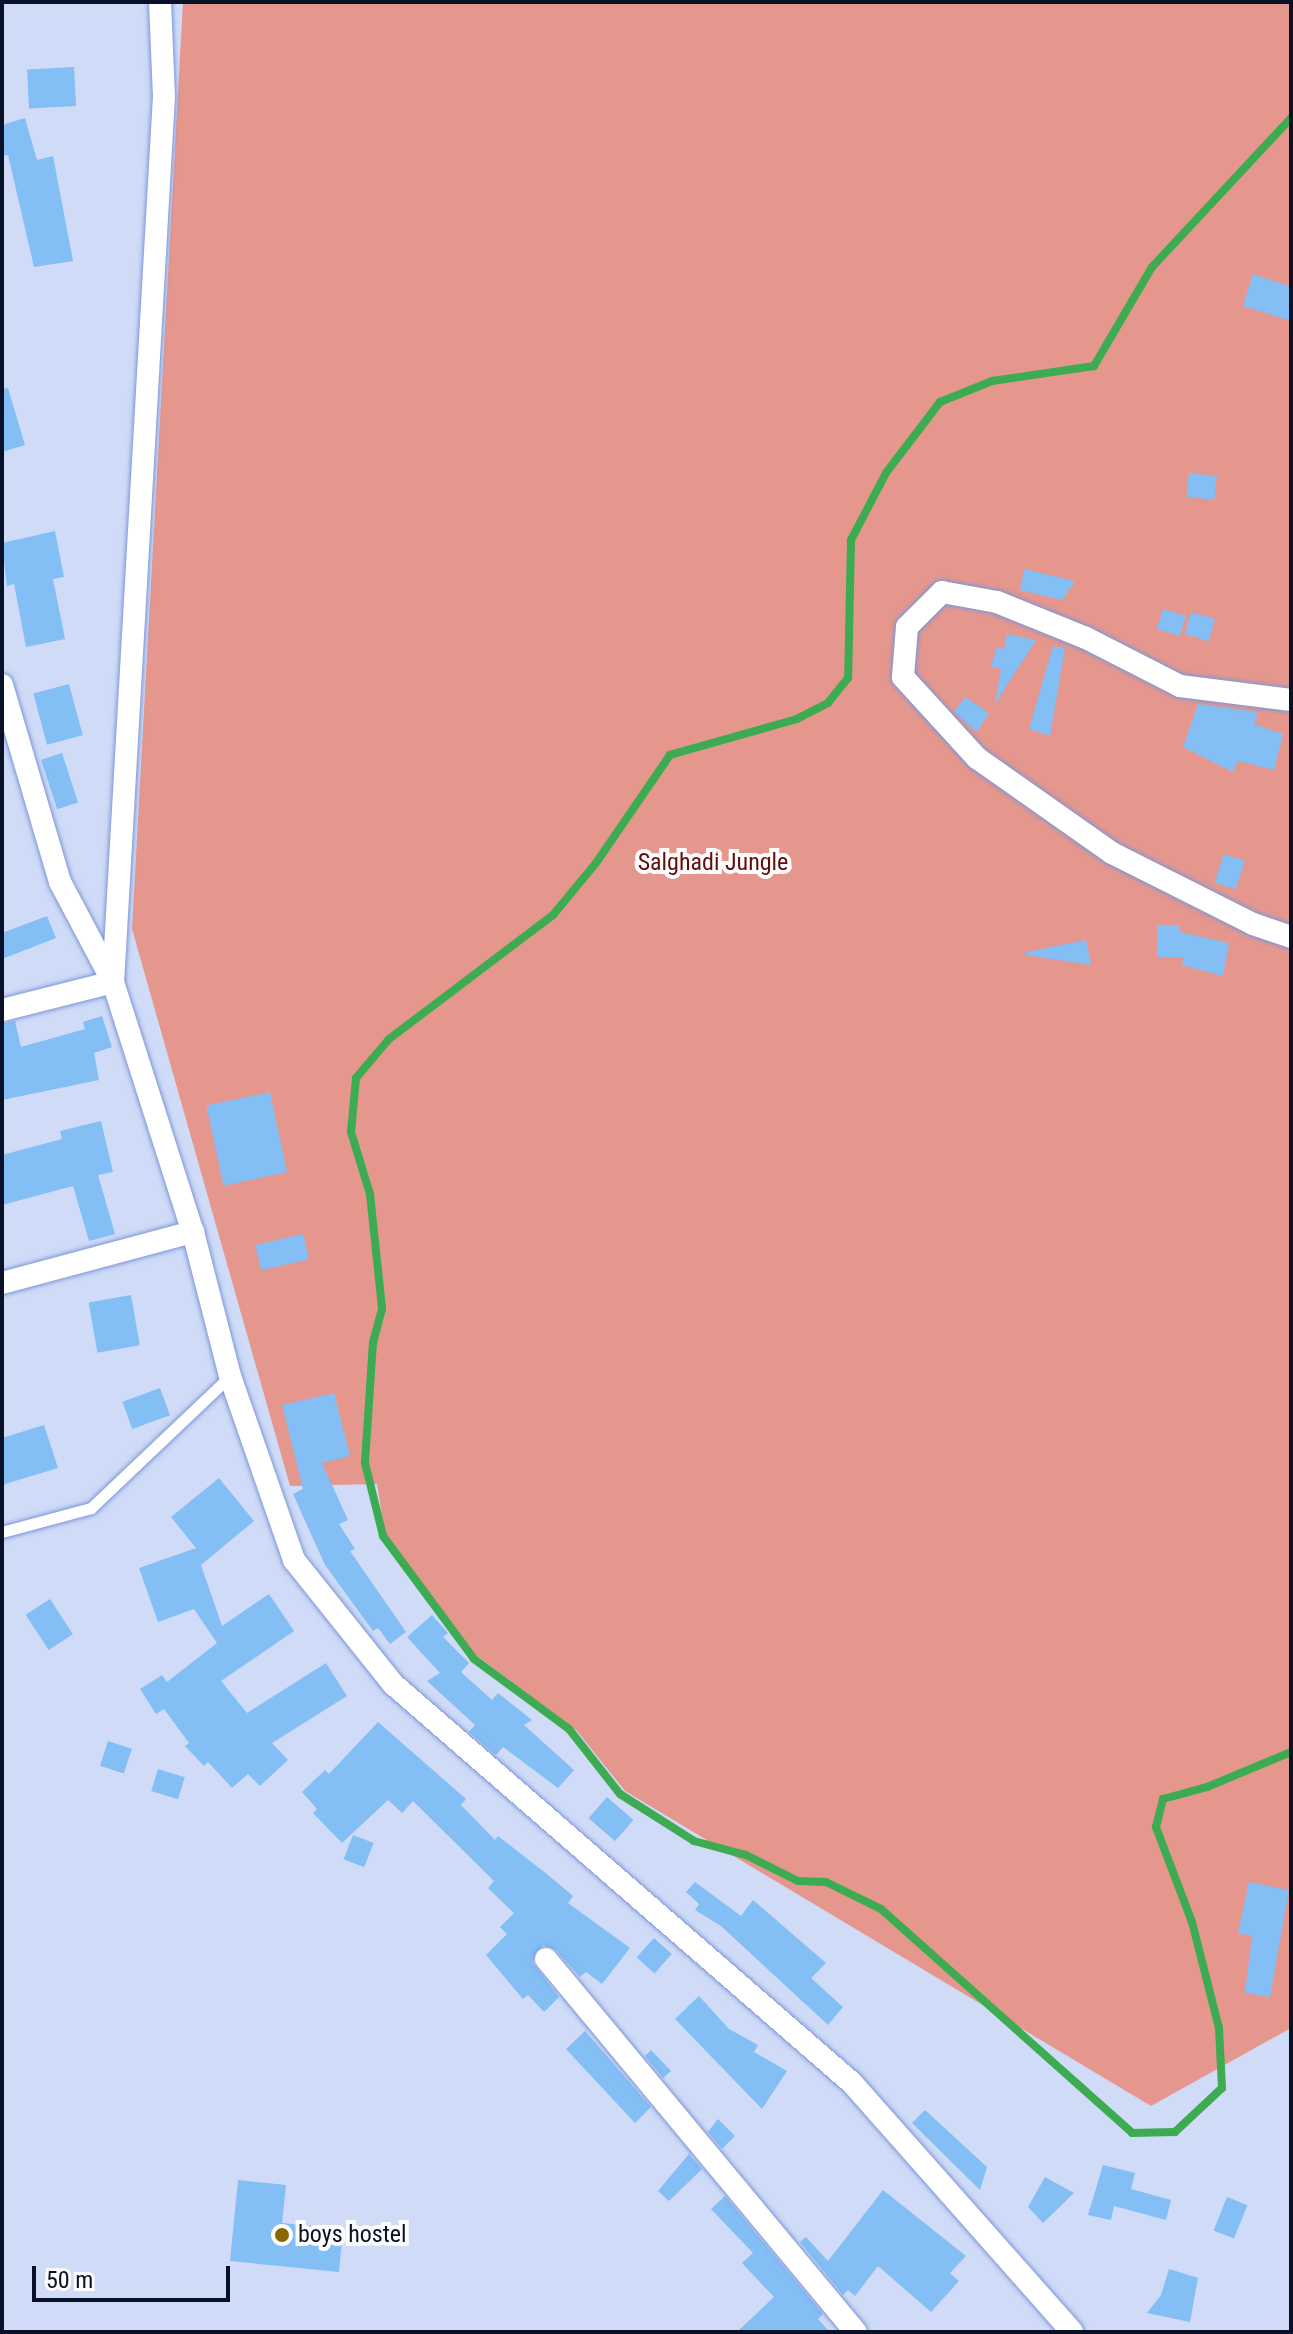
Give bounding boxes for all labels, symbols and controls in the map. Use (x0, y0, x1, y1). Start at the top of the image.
park label: Salghadi Jungle (638, 849, 788, 877)
place label: boys hostel (298, 2221, 407, 2249)
marker: boys hostel (273, 2226, 291, 2244)
scale bar (36, 2250, 234, 2300)
text: 50 m (46, 2266, 93, 2294)

